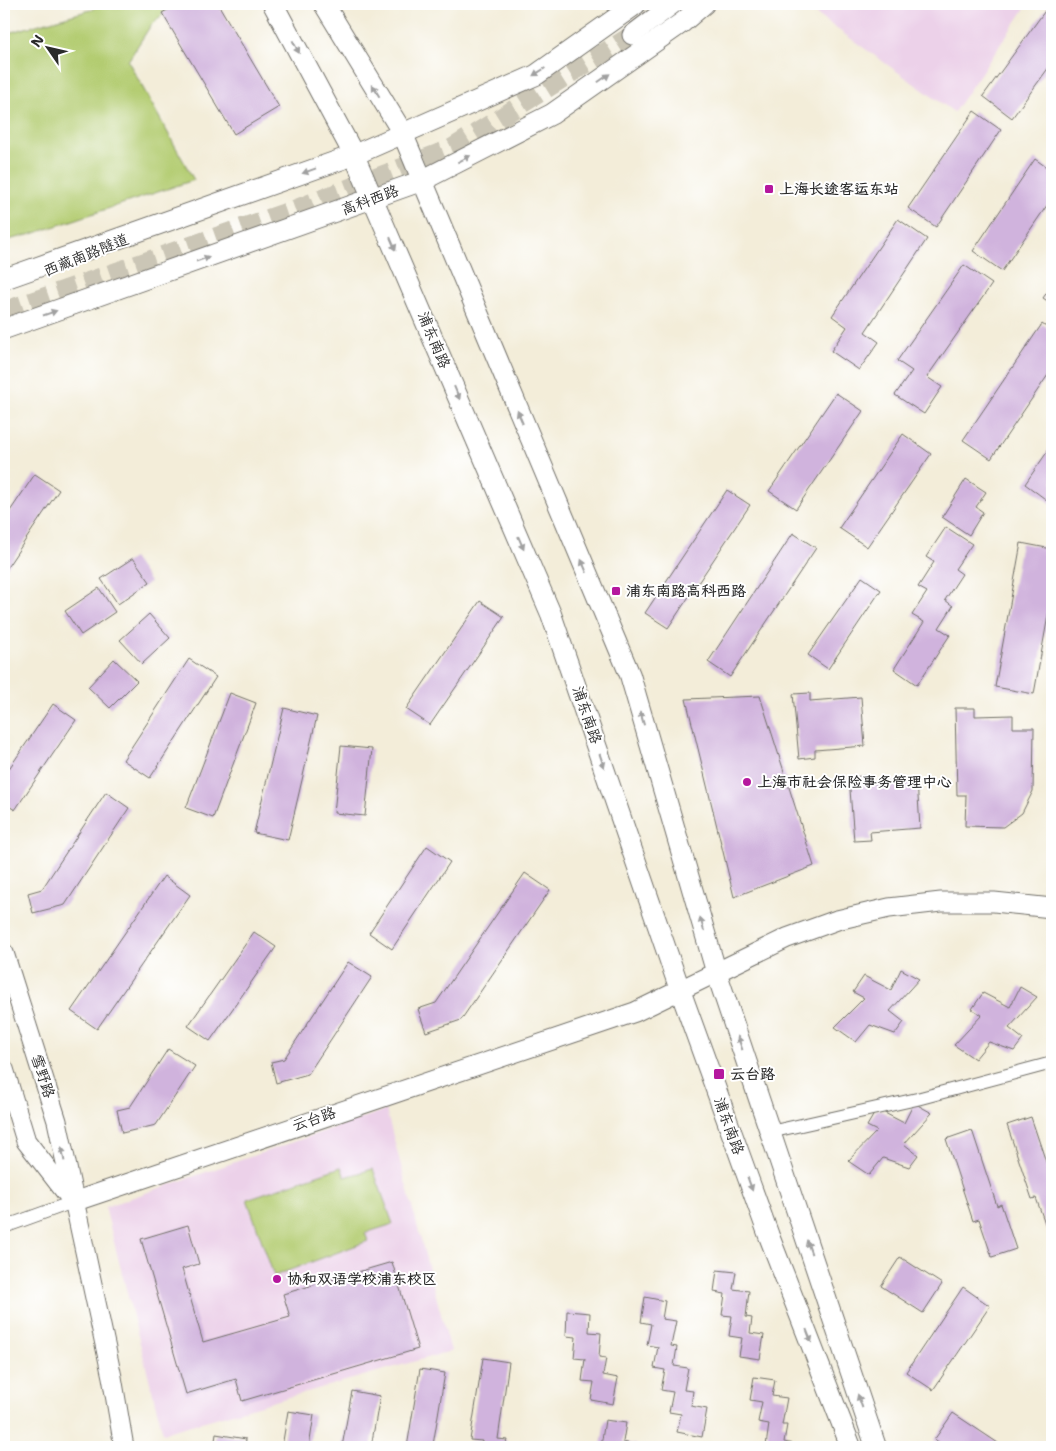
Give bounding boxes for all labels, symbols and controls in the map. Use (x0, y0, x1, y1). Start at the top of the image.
north arrow (22, 22, 72, 72)
text: N (27, 31, 48, 50)
one-way arrow (292, 39, 300, 54)
one-way arrow (532, 68, 545, 77)
one-way arrow (597, 72, 610, 83)
one-way arrow (372, 84, 381, 97)
one-way arrow (457, 155, 471, 163)
one-way arrow (301, 168, 316, 175)
place label: 上海长途客运东站 (779, 179, 899, 199)
street label: 高科西路 (338, 180, 402, 220)
marker: 上海长途客运东站 (763, 183, 775, 195)
street label: 西藏南路隧道 (41, 229, 131, 281)
one-way arrow (390, 237, 398, 251)
one-way arrow (196, 255, 211, 263)
street label: 浦东南路 (413, 308, 455, 372)
one-way arrow (43, 309, 58, 317)
one-way arrow (454, 386, 462, 401)
one-way arrow (516, 410, 524, 424)
one-way arrow (517, 536, 525, 550)
one-way arrow (579, 559, 587, 573)
place label: 浦东南路高科西路 (626, 581, 746, 601)
marker: 浦东南路高科西路 (610, 585, 622, 597)
street label: 浦东南路 (568, 683, 606, 747)
one-way arrow (638, 710, 646, 725)
one-way arrow (599, 753, 606, 768)
place label: 上海市社会保险事务管理中心 (757, 772, 952, 792)
marker: 上海市社会保险事务管理中心 (741, 776, 753, 788)
one-way arrow (698, 917, 706, 932)
one-way arrow (736, 1035, 744, 1050)
street label: 雪野路 (27, 1052, 59, 1100)
place label: 云台路 (730, 1064, 775, 1084)
marker: 云台路 (712, 1067, 726, 1081)
street label: 浦东南路 (709, 1094, 749, 1158)
street label: 云台路 (289, 1102, 339, 1136)
one-way arrow (59, 1145, 67, 1161)
one-way arrow (746, 1177, 754, 1192)
one-way arrow (804, 1239, 812, 1254)
place label: 协和双语学校浦东校区 (287, 1269, 437, 1289)
marker: 协和双语学校浦东校区 (271, 1273, 283, 1285)
one-way arrow (805, 1329, 813, 1343)
one-way arrow (856, 1393, 864, 1408)

